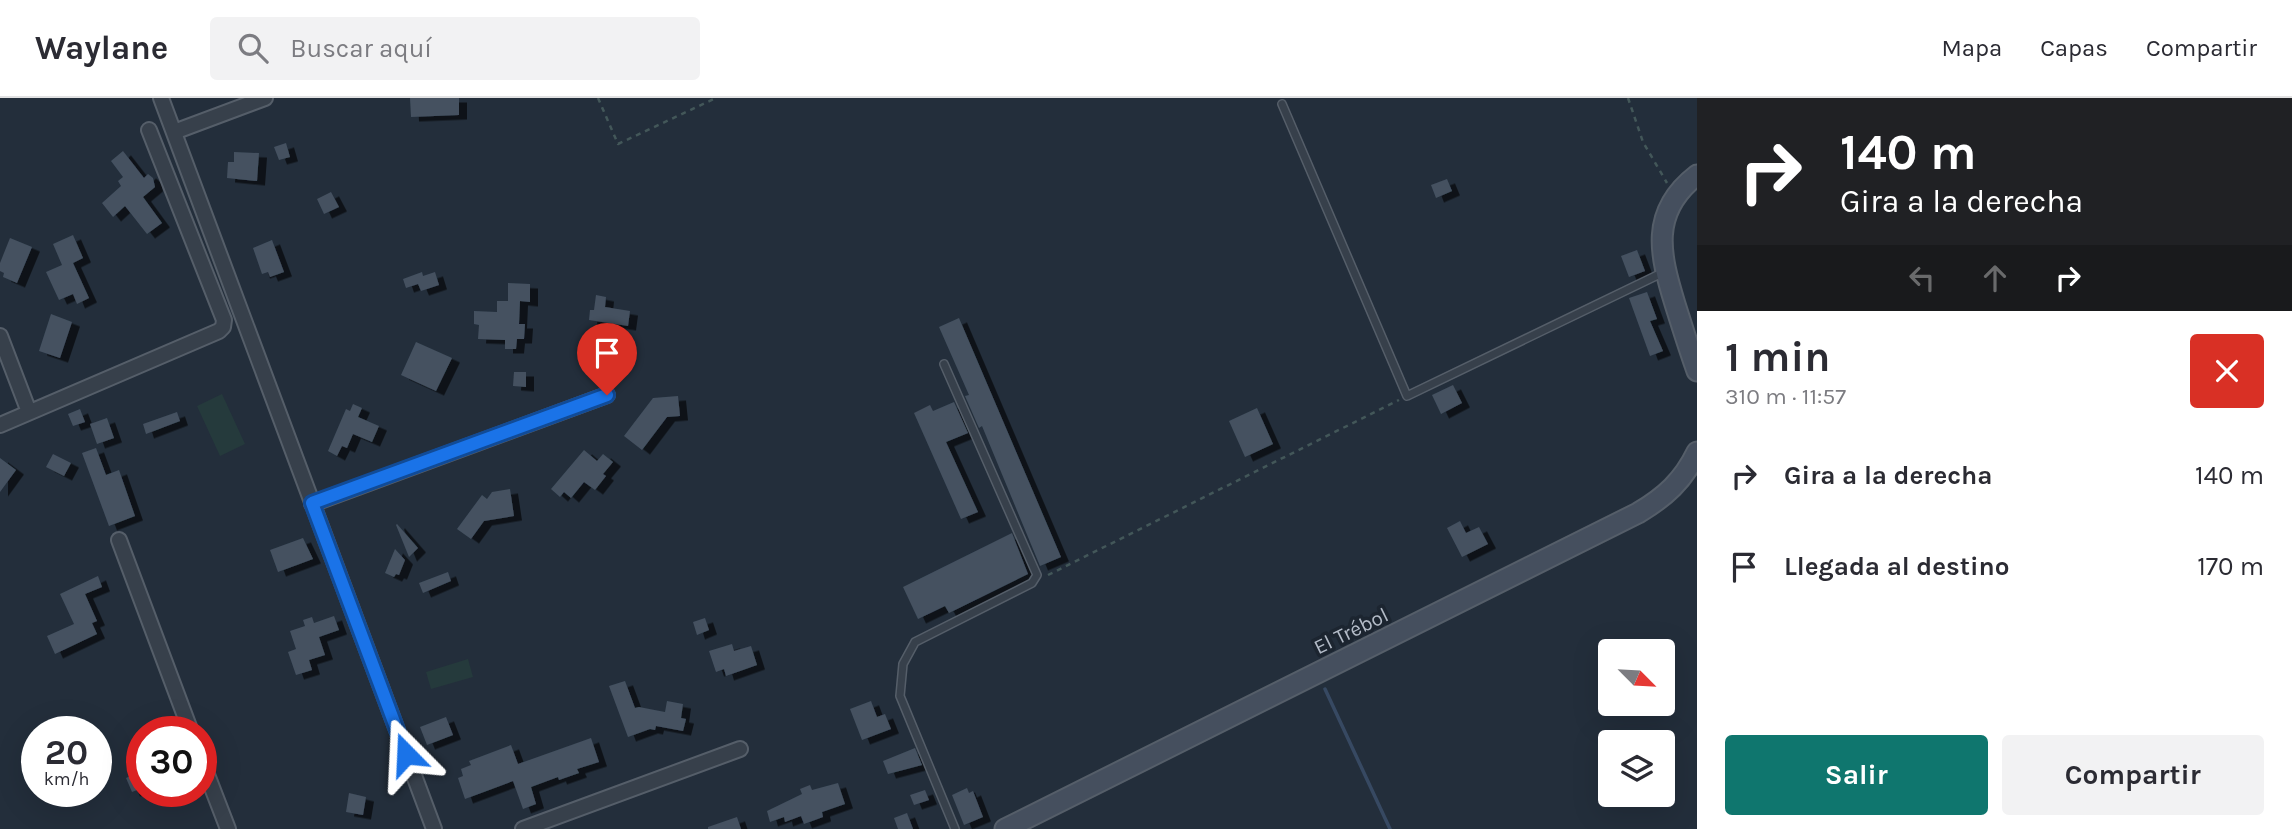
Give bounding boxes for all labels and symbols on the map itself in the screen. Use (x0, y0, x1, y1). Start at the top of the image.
pin (577, 323, 637, 395)
street label: El Trébol (1310, 603, 1392, 659)
north arrow (1598, 639, 1675, 716)
speed limit sign: 30 (126, 716, 217, 807)
position arrow (369, 717, 443, 791)

